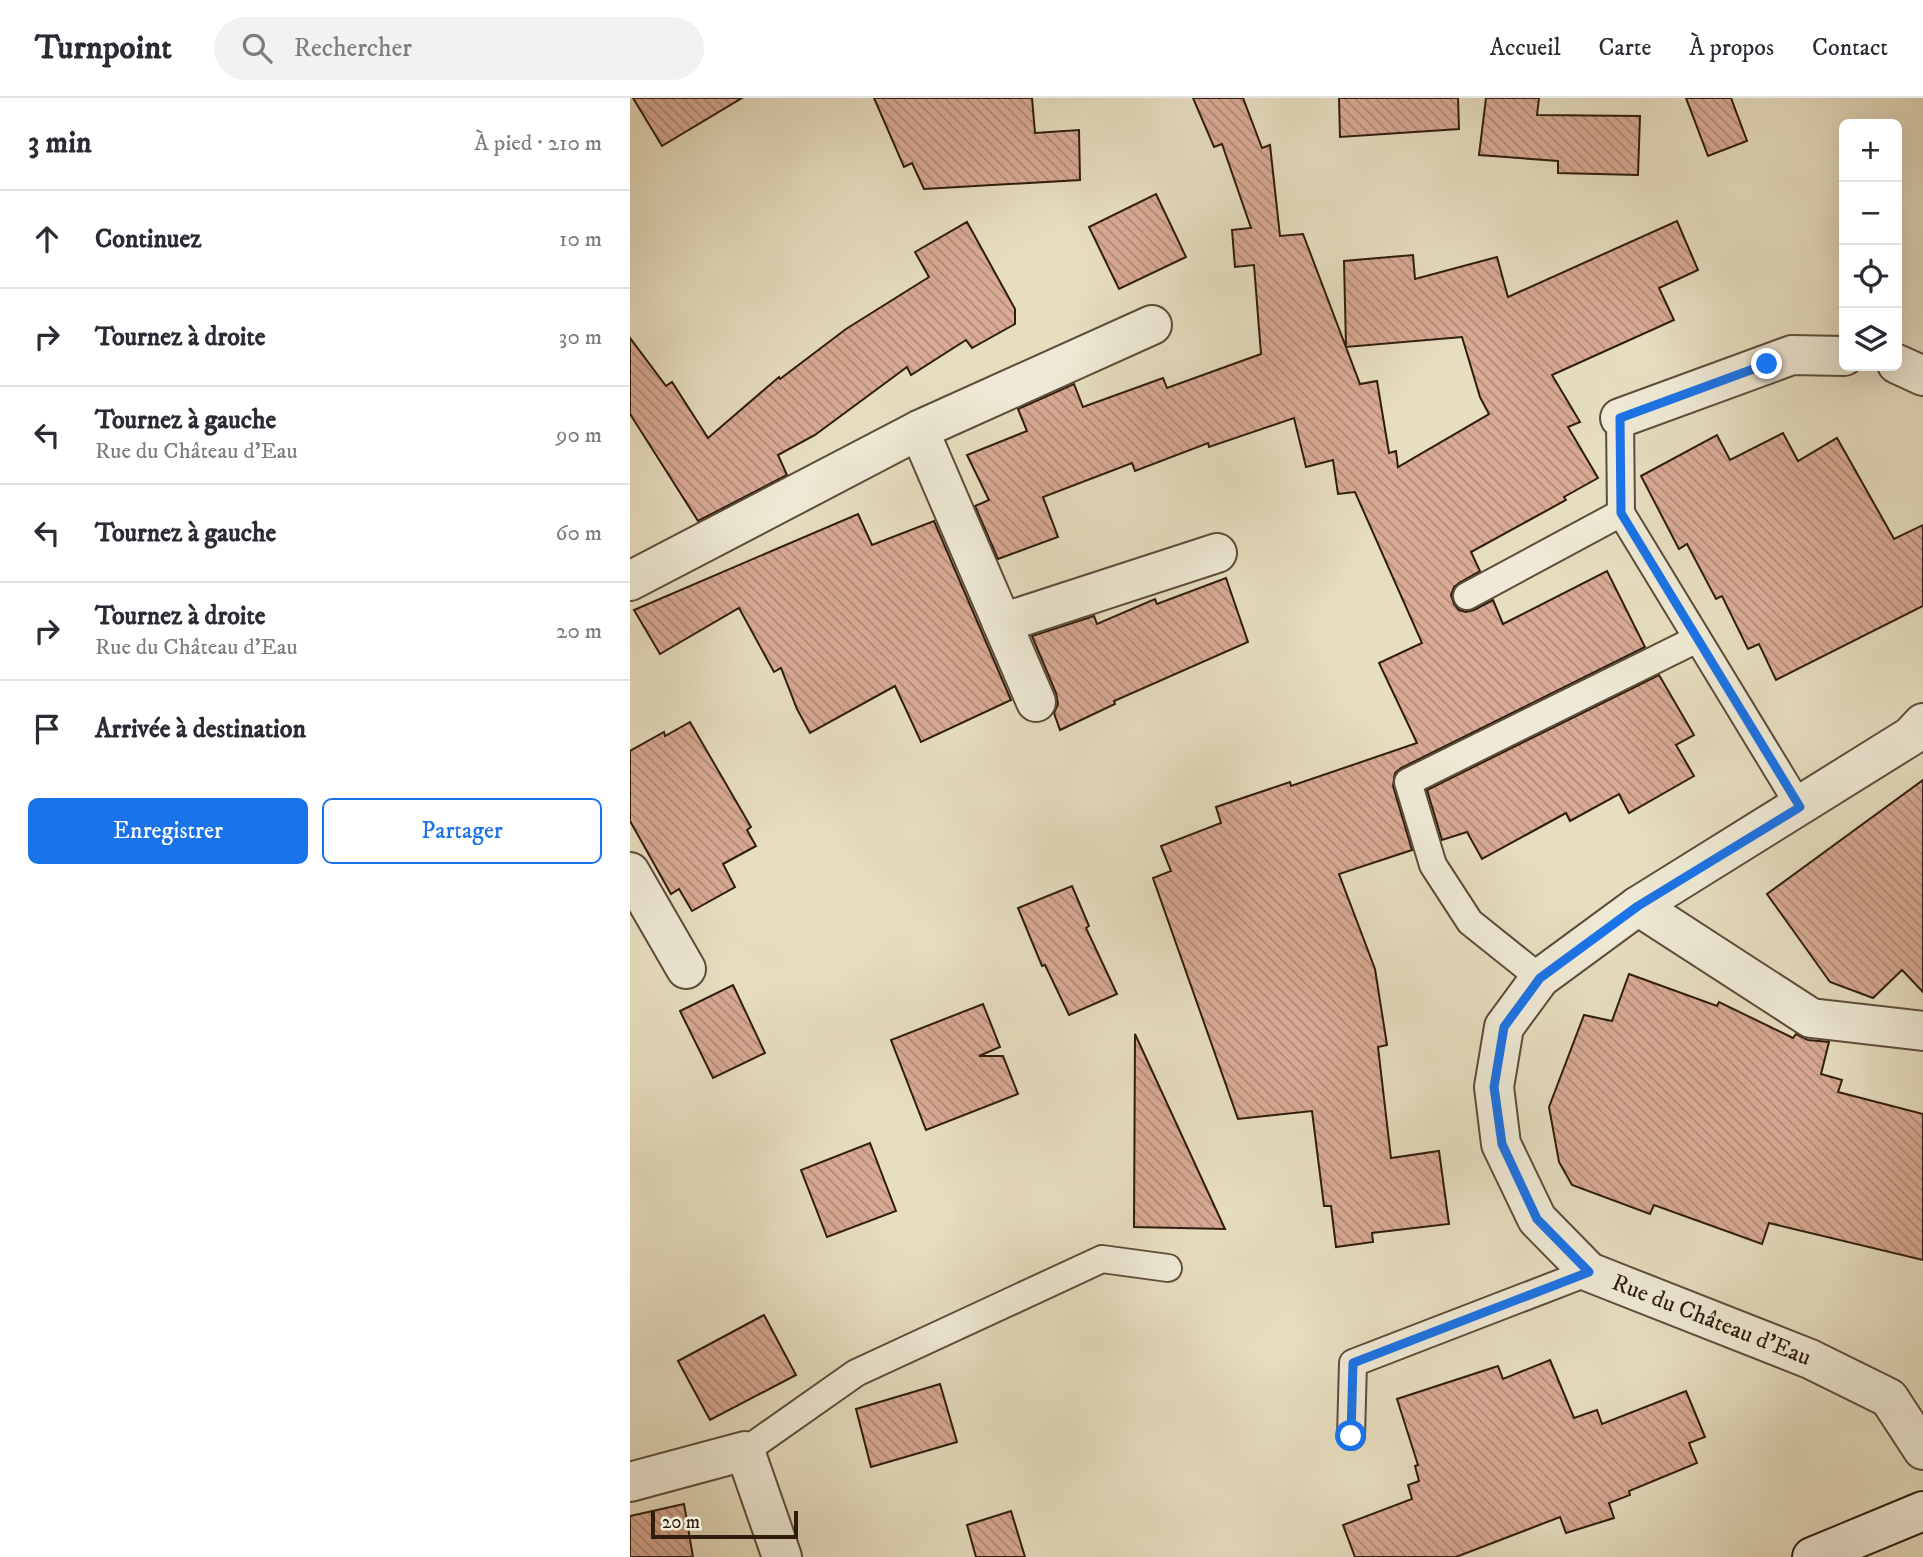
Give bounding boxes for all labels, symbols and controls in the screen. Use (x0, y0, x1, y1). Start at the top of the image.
search box (214, 17, 704, 80)
text: Turnpoint (35, 28, 172, 69)
icon: search (238, 29, 276, 67)
text: Rechercher (294, 32, 412, 65)
text: Accueil (1490, 33, 1561, 63)
text: Carte (1599, 33, 1651, 63)
text: À propos (1689, 33, 1774, 63)
text: Contact (1812, 33, 1888, 63)
map controls (1839, 119, 1902, 371)
button: + (1839, 119, 1902, 182)
text: 3 min (28, 125, 92, 162)
text: À pied · 210 m (474, 129, 602, 158)
button: − (1839, 182, 1902, 245)
icon: ahead (28, 220, 66, 258)
text: Continuez (95, 223, 201, 256)
text: 10 m (559, 225, 602, 254)
button: locate (1839, 245, 1902, 308)
button: layers (1839, 308, 1902, 371)
icon: right (28, 318, 66, 356)
text: Tournez à droite (95, 321, 266, 354)
text: 30 m (559, 323, 602, 352)
route end (1751, 348, 1782, 379)
text: Tournez à gauche (95, 404, 276, 437)
icon: left (28, 416, 66, 454)
text: 90 m (556, 421, 602, 450)
text: Rue du Château d'Eau (95, 437, 298, 466)
icon: left (28, 514, 66, 552)
text: Tournez à gauche (95, 517, 276, 550)
text: 60 m (555, 519, 602, 548)
text: Tournez à droite (95, 600, 266, 633)
icon: right (28, 612, 66, 650)
text: 20 m (556, 617, 602, 646)
text: Rue du Château d'Eau (95, 633, 298, 662)
icon: arrive (28, 710, 66, 748)
text: Arrivée à destination (95, 713, 306, 746)
button: Enregistrer (28, 798, 308, 864)
button: Partager (322, 798, 602, 864)
street label: Rue du Château d'Eau (1607, 1267, 1815, 1373)
route start (1335, 1420, 1366, 1451)
scale bar (651, 1508, 798, 1540)
text: 20 m (662, 1511, 700, 1534)

